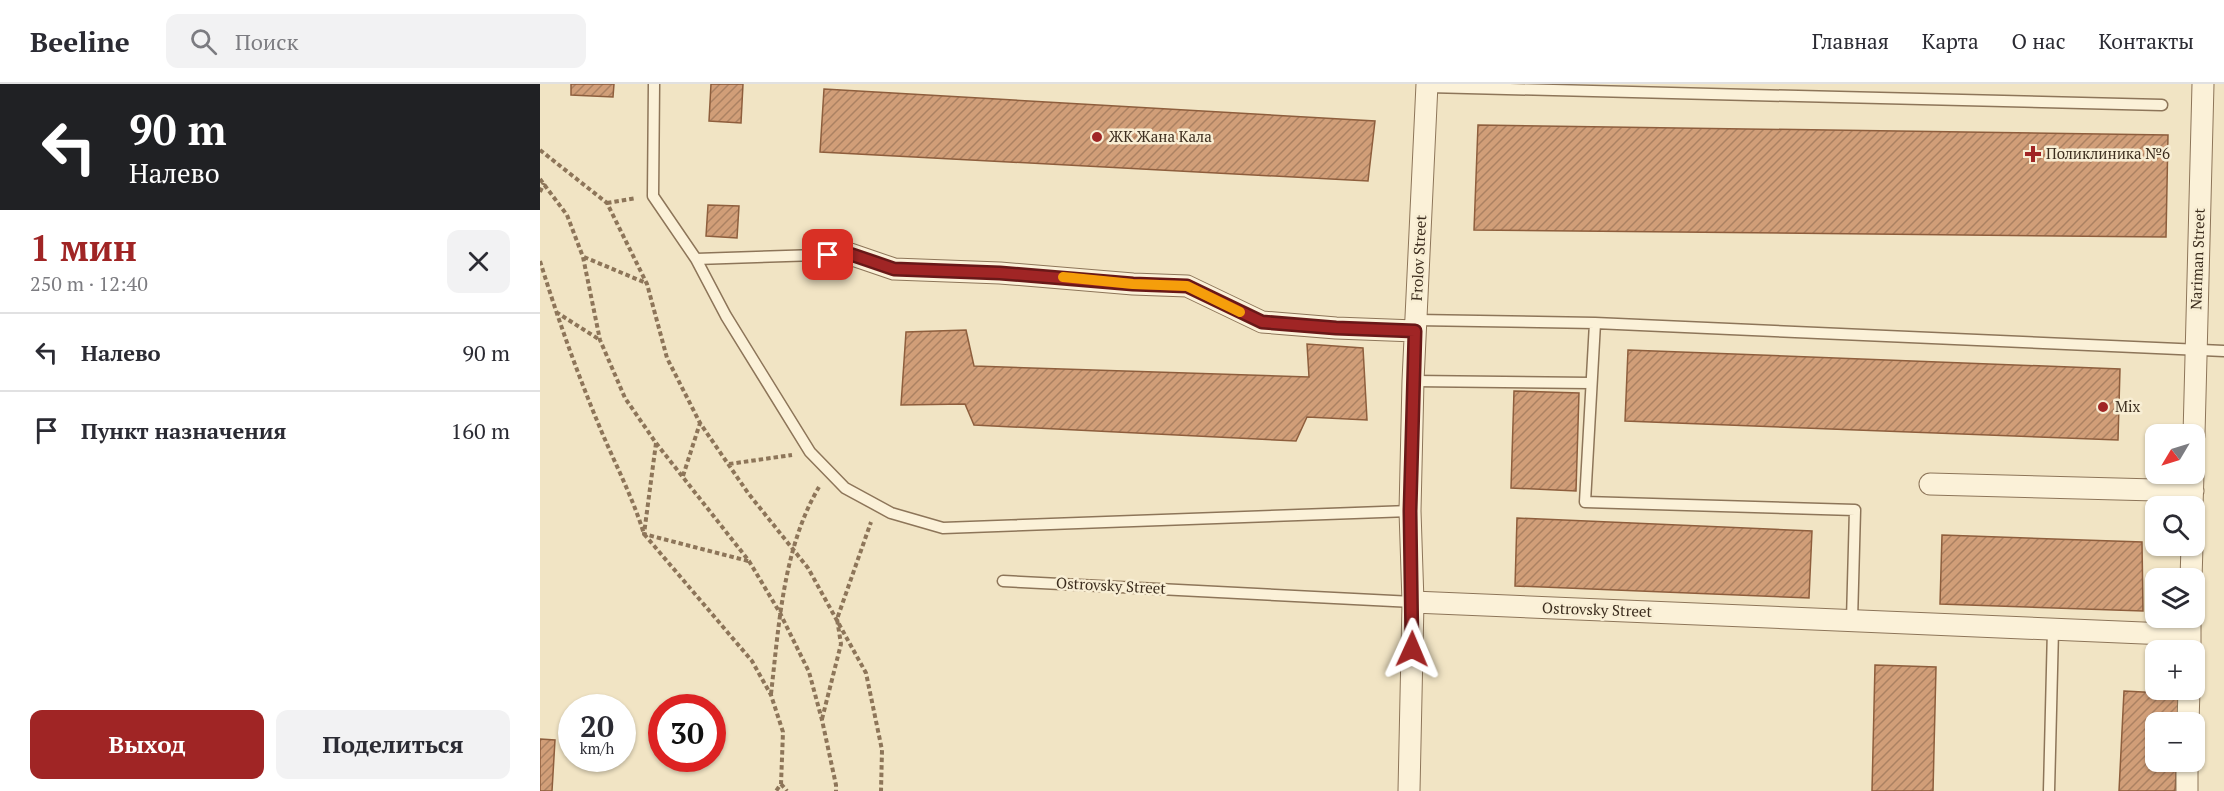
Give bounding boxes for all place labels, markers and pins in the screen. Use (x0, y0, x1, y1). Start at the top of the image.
place label: ЖК Жана Кала (1109, 126, 1212, 146)
marker: ЖК Жана Кала (1090, 130, 1104, 144)
place label: Поликлиника №6 (2046, 143, 2170, 163)
marker: Поликлиника №6 (2024, 145, 2042, 163)
pin (802, 229, 853, 280)
place label: Mix (2115, 396, 2141, 416)
marker: Mix (2096, 400, 2110, 414)

